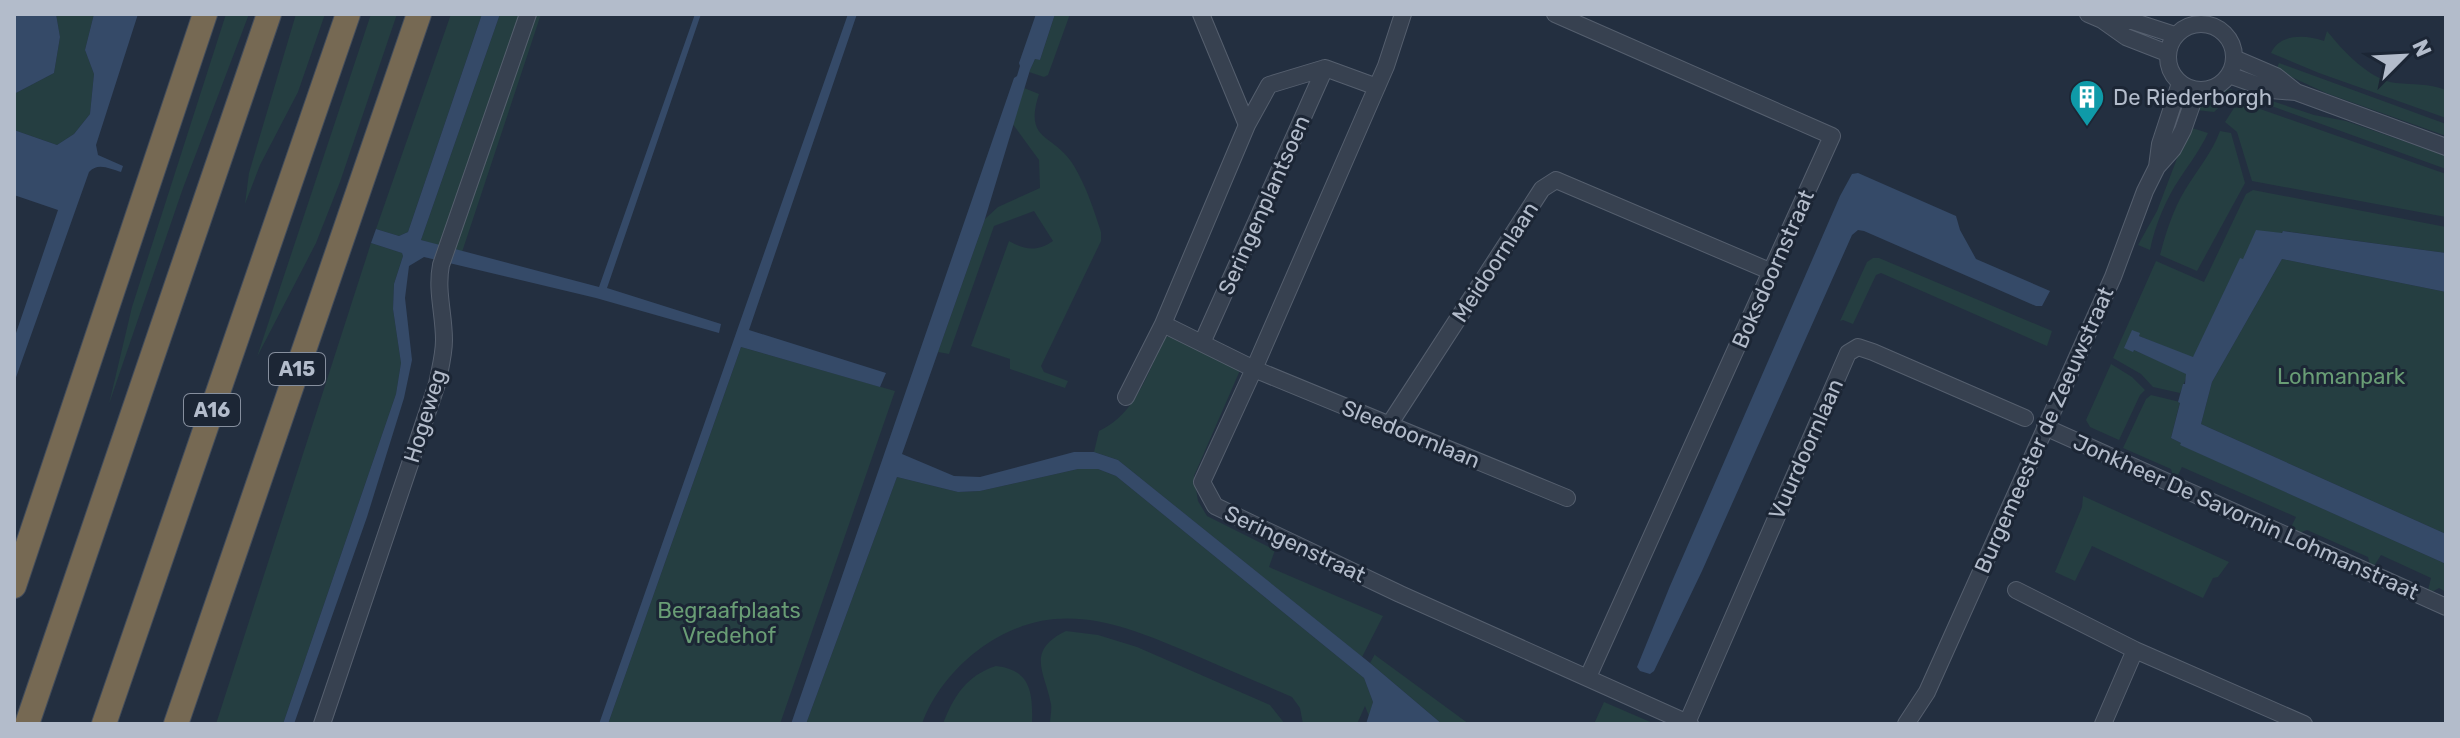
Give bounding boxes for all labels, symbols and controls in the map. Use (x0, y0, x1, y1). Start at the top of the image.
north arrow (2364, 16, 2444, 96)
text: N (2406, 35, 2437, 61)
building icon: De Riederborgh (2068, 78, 2106, 128)
place label: De Riederborgh (2113, 84, 2272, 111)
street label: Seringenplantsoen (1212, 111, 1316, 299)
street label: Boksdoornstraat (1726, 185, 1820, 352)
street label: Meidoornlaan (1446, 197, 1544, 327)
street label: Burgemeester de Zeeuwstraat (1968, 282, 2120, 577)
road number: A15 (269, 353, 325, 385)
park label: Lohmanpark (2277, 363, 2406, 390)
street label: Hogeweg (398, 366, 452, 466)
street label: Vuurdoornlaan (1763, 374, 1849, 524)
road number: A16 (184, 394, 240, 426)
street label: Sleedoornlaan (1338, 394, 1484, 474)
street label: Jonkheer De Savornin Lohmanstraat (2069, 428, 2423, 606)
street label: Seringenstraat (1220, 500, 1370, 589)
park label: Begraafplaats Vredehof (657, 597, 801, 649)

